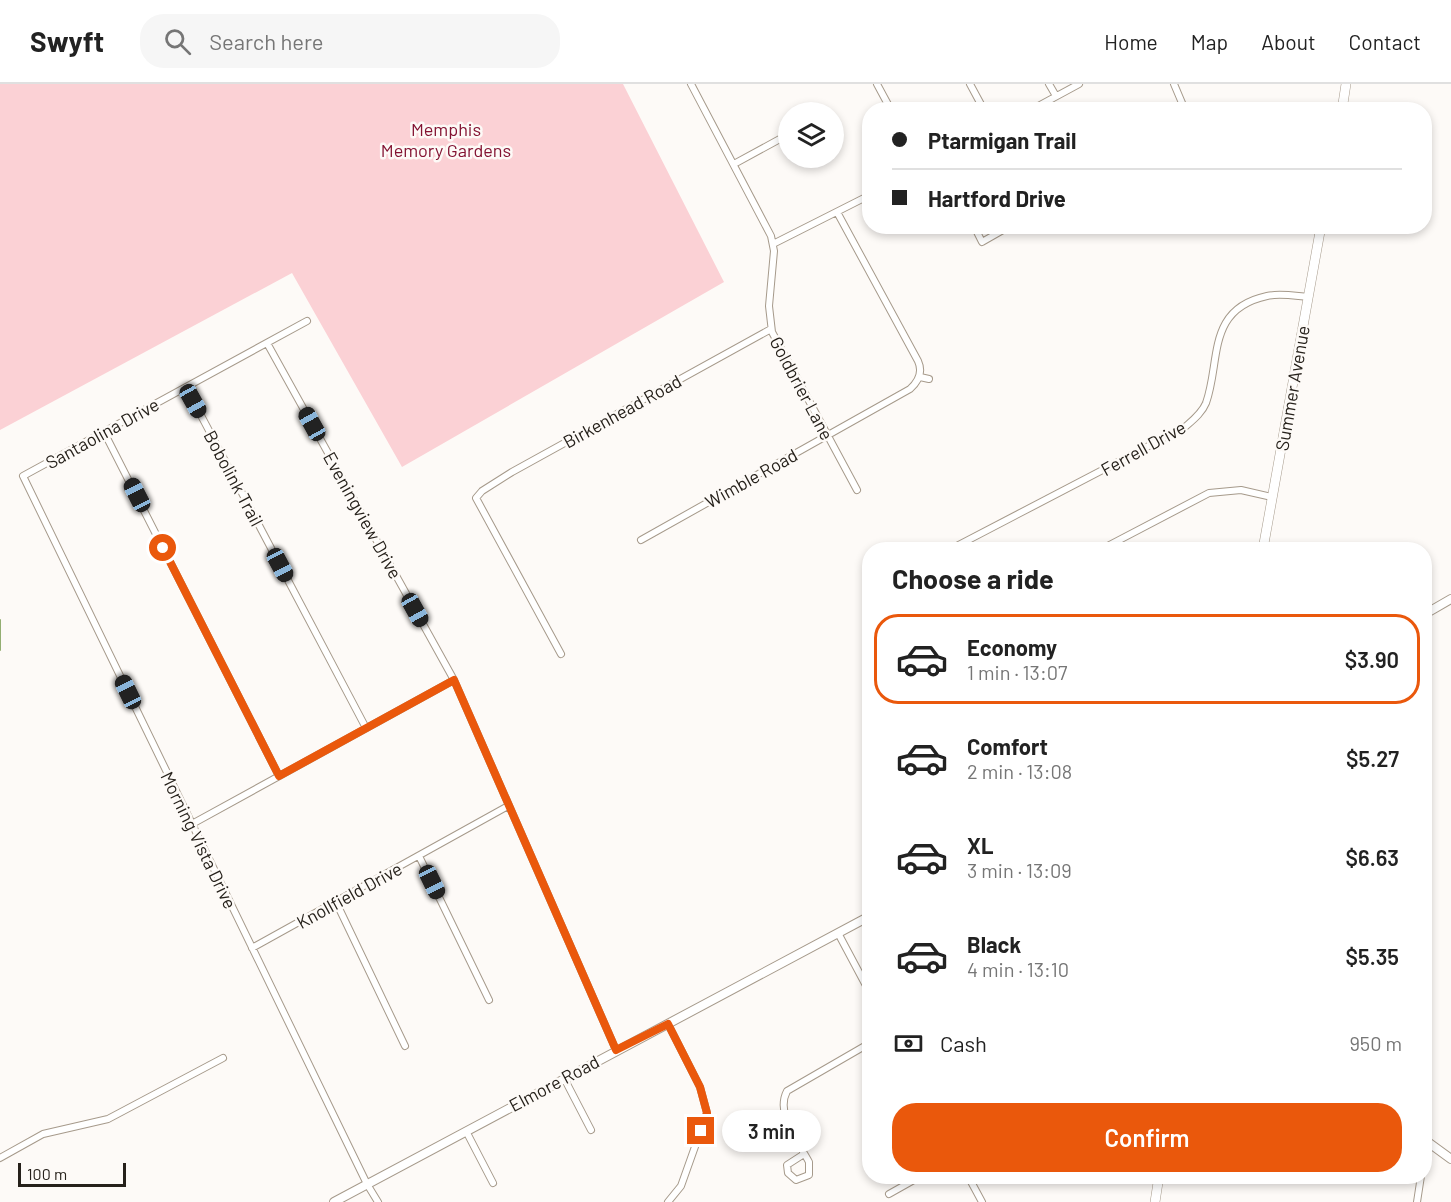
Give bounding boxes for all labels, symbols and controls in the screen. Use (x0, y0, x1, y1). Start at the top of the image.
search box (140, 14, 560, 68)
text: Swyft (30, 24, 104, 58)
icon: search (161, 25, 194, 58)
text: Search here (209, 28, 324, 54)
text: Home (1104, 29, 1158, 54)
text: Map (1191, 29, 1228, 54)
text: About (1261, 29, 1316, 54)
text: Contact (1349, 29, 1421, 54)
map controls (778, 102, 844, 168)
button: layers (778, 102, 844, 168)
park label: Memphis Memory Gardens (381, 118, 511, 161)
text: Ptarmigan Trail (928, 127, 1076, 153)
text: Hartford Drive (928, 185, 1066, 211)
street label: Summer Avenue (1270, 324, 1314, 452)
street label: Goldbrier Lane (766, 332, 838, 444)
street label: Birkenhead Road (559, 369, 685, 453)
car (176, 381, 210, 421)
street label: Santaolina Drive (41, 393, 163, 473)
car (295, 404, 329, 444)
street label: Ferrell Drive (1097, 416, 1189, 480)
street label: Bobolink Trail (200, 426, 268, 530)
street label: Wimble Road (701, 444, 801, 512)
street label: Eveningview Drive (319, 448, 407, 582)
car (121, 475, 153, 515)
route start (149, 534, 176, 561)
car (264, 545, 296, 585)
text: Choose a ride (892, 562, 1054, 594)
car (398, 590, 432, 630)
icon: car (895, 632, 949, 686)
text: Economy (967, 634, 1057, 660)
text: $3.90 (1345, 646, 1399, 672)
text: 1 min · 13:07 (967, 660, 1067, 684)
car (112, 672, 144, 712)
icon: car (895, 731, 949, 785)
text: Comfort (967, 733, 1048, 759)
text: $5.27 (1346, 745, 1399, 771)
text: 2 min · 13:08 (967, 759, 1072, 783)
street label: Morning Vista Drive (156, 768, 242, 912)
icon: car (895, 830, 949, 884)
text: XL (967, 832, 993, 858)
text: $6.63 (1346, 844, 1399, 870)
street label: Knollfield Drive (293, 857, 405, 933)
text: 3 min · 13:09 (967, 858, 1072, 882)
car (416, 862, 448, 902)
icon: car (895, 929, 949, 983)
text: Black (967, 931, 1021, 957)
text: $5.35 (1346, 943, 1399, 969)
text: 4 min · 13:10 (967, 957, 1069, 981)
icon: cash (892, 1027, 925, 1060)
text: Cash (940, 1030, 987, 1056)
text: 950 m (1349, 1031, 1402, 1055)
street label: Elmore Road (505, 1050, 603, 1116)
button: Confirm (892, 1103, 1402, 1172)
callout: 3 min (722, 1110, 821, 1152)
route end (687, 1117, 714, 1144)
text: 3 min (748, 1119, 795, 1143)
scale bar (18, 1160, 126, 1188)
text: 100 m (27, 1164, 67, 1183)

